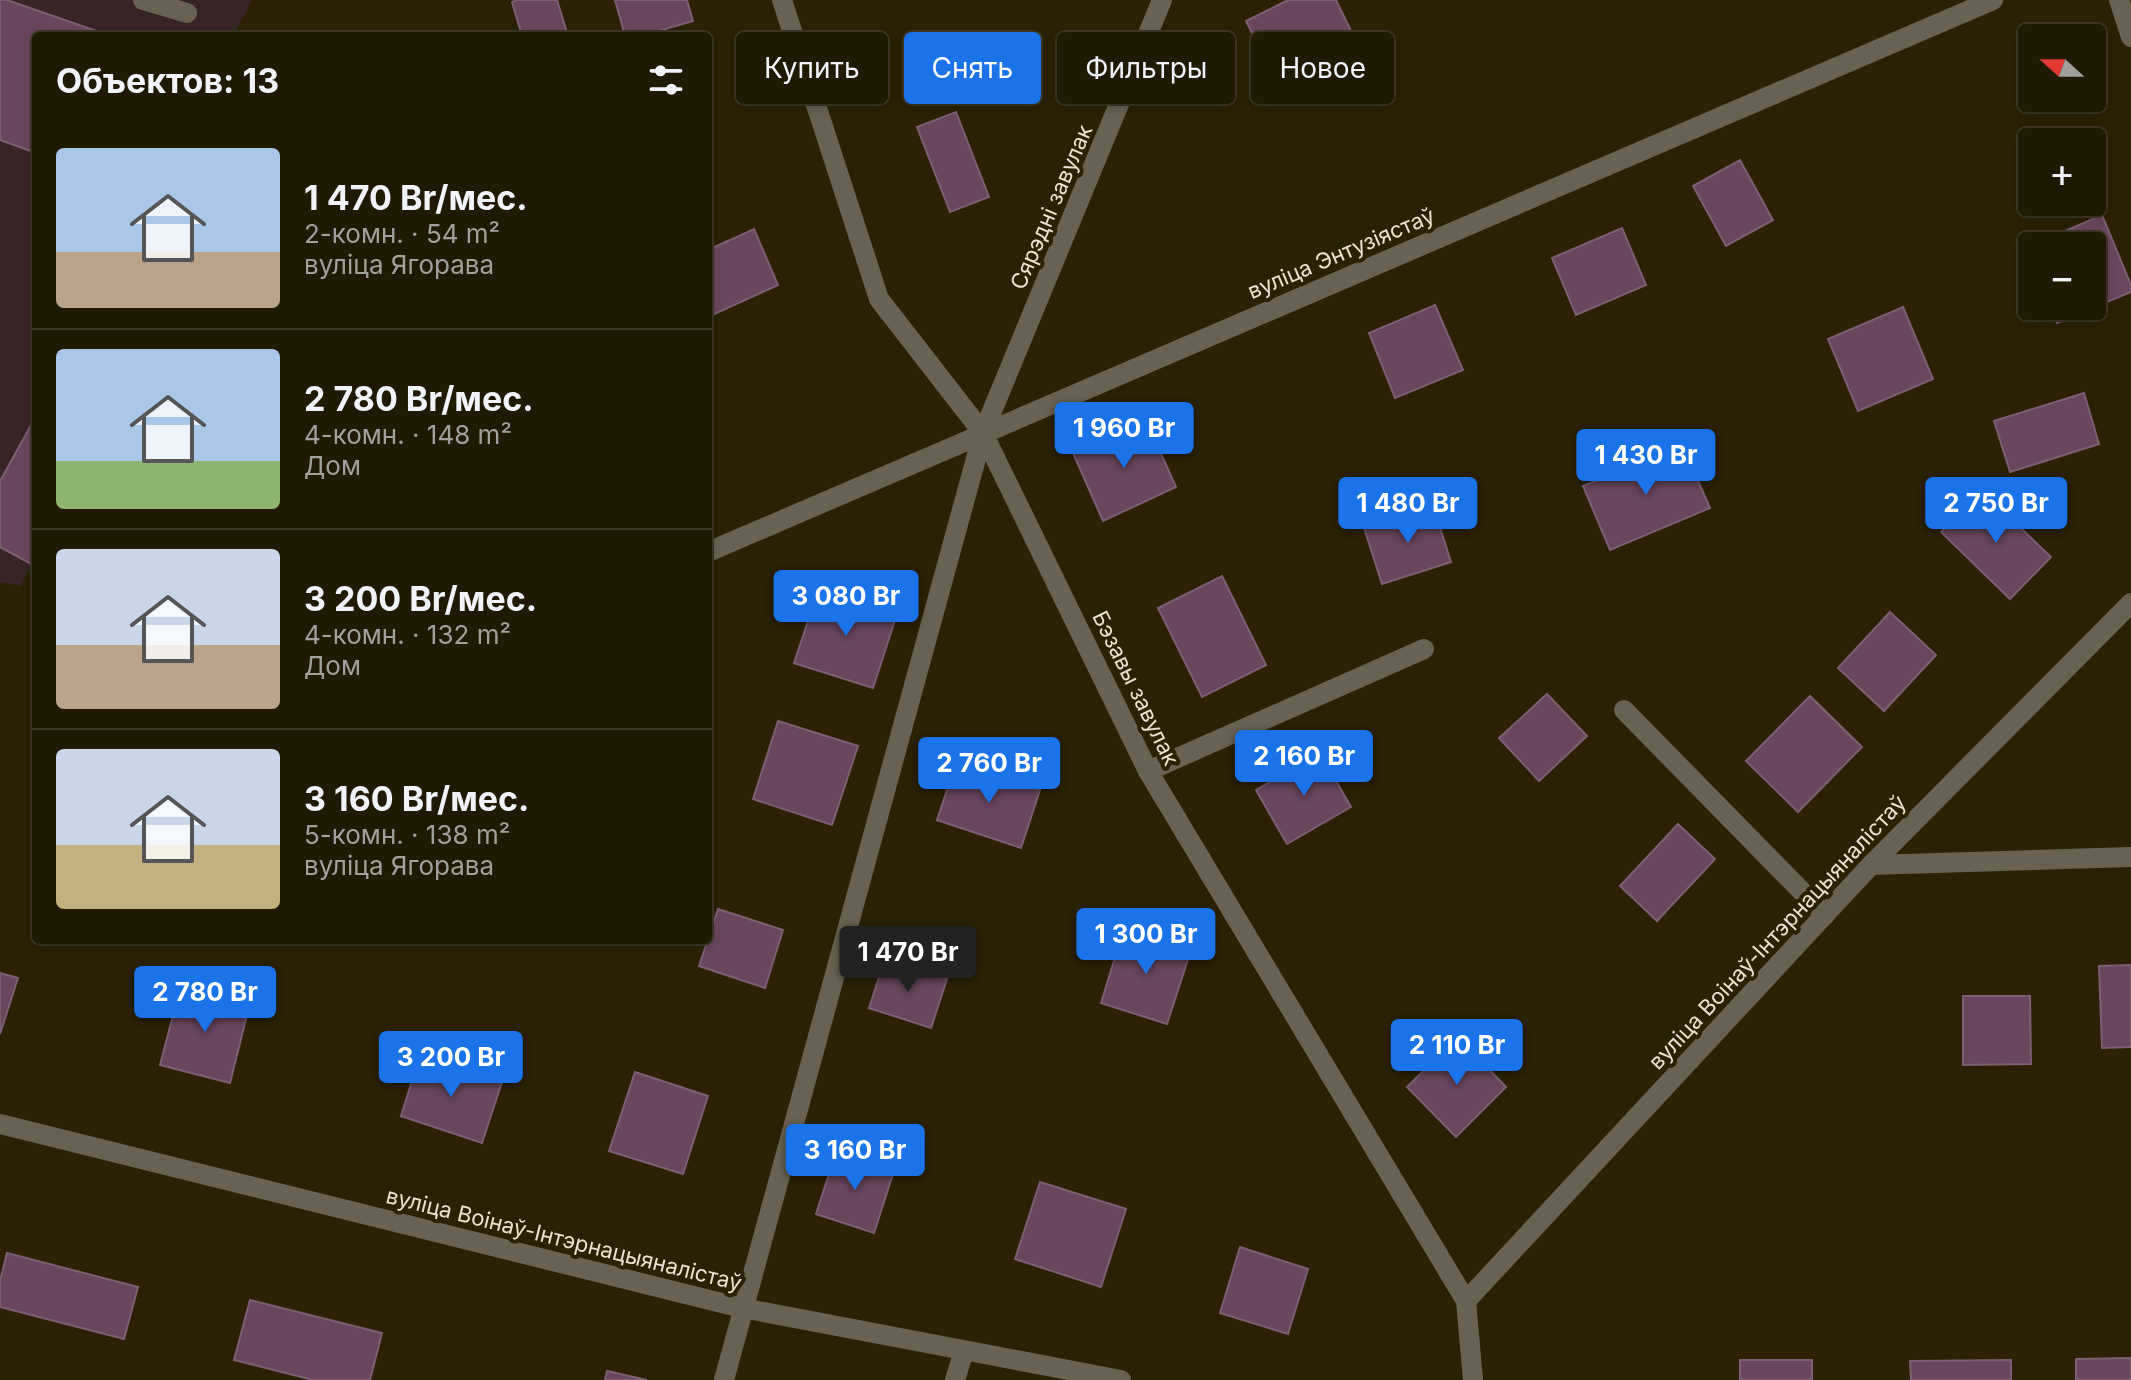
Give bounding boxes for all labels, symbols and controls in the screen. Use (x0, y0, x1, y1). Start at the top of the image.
north arrow (2018, 24, 2106, 112)
map controls (2018, 24, 2106, 320)
chip: Купить (736, 32, 888, 104)
chip: Снять (904, 32, 1041, 104)
chip: Фильтры (1057, 32, 1235, 104)
chip: Новое (1251, 32, 1394, 104)
icon: filters (644, 58, 688, 102)
text: Объектов: 13 (56, 60, 279, 101)
street label: Сярэдні завулак (1005, 121, 1097, 293)
button: + (2018, 128, 2106, 216)
text: 1 470 Br/мес. (304, 177, 528, 218)
icon: home (120, 180, 216, 276)
street label: вуліца Энтузіястаў (1244, 202, 1438, 304)
text: 2-комн. · 54 m² (304, 218, 500, 249)
button: − (2018, 232, 2106, 320)
text: вуліца Ягорава (304, 249, 494, 280)
text: 2 780 Br/мес. (304, 378, 534, 419)
icon: home (120, 381, 216, 477)
pin: 1 960 Br (1041, 402, 1207, 470)
text: 1 960 Br (1073, 412, 1175, 443)
text: 4-комн. · 148 m² (304, 419, 512, 450)
pin: 1 430 Br (1563, 429, 1729, 497)
text: 1 430 Br (1594, 439, 1698, 470)
text: Дом (304, 450, 361, 481)
pin: 1 480 Br (1325, 477, 1491, 545)
pin: 2 750 Br (1913, 477, 2079, 545)
text: 1 480 Br (1356, 487, 1460, 518)
text: 2 750 Br (1943, 487, 2049, 518)
pin: 3 080 Br (763, 570, 929, 638)
text: 3 200 Br/мес. (304, 578, 537, 619)
text: 3 080 Br (792, 580, 900, 611)
icon: home (120, 581, 216, 677)
street label: Бэзавы завулак (1087, 607, 1185, 770)
text: 4-комн. · 132 m² (304, 619, 511, 650)
text: Дом (304, 650, 361, 681)
pin: 2 160 Br (1221, 730, 1387, 798)
pin: 2 760 Br (906, 737, 1072, 805)
text: 2 160 Br (1253, 740, 1355, 771)
text: 2 760 Br (936, 747, 1042, 778)
text: 3 160 Br/мес. (304, 778, 529, 819)
icon: home (120, 781, 216, 877)
street label: вуліца Воінаў-Інтэрнацыяналістаў (1643, 789, 1911, 1075)
text: 5-комн. · 138 m² (304, 819, 510, 850)
text: вуліца Ягорава (304, 850, 494, 881)
pin: 1 300 Br (1063, 908, 1229, 976)
text: 1 300 Br (1094, 918, 1198, 949)
pin: 1 470 Br (825, 926, 991, 994)
text: 1 470 Br (857, 936, 959, 967)
pin: 2 780 Br (122, 966, 288, 1034)
text: 2 780 Br (152, 976, 258, 1007)
pin: 2 110 Br (1374, 1019, 1540, 1087)
text: 2 110 Br (1409, 1029, 1505, 1060)
pin: 3 200 Br (368, 1031, 534, 1099)
text: 3 200 Br (397, 1041, 505, 1072)
pin: 3 160 Br (772, 1124, 938, 1192)
text: 3 160 Br (804, 1134, 906, 1165)
street label: вуліца Воінаў-Інтэрнацыяналістаў (384, 1182, 744, 1296)

